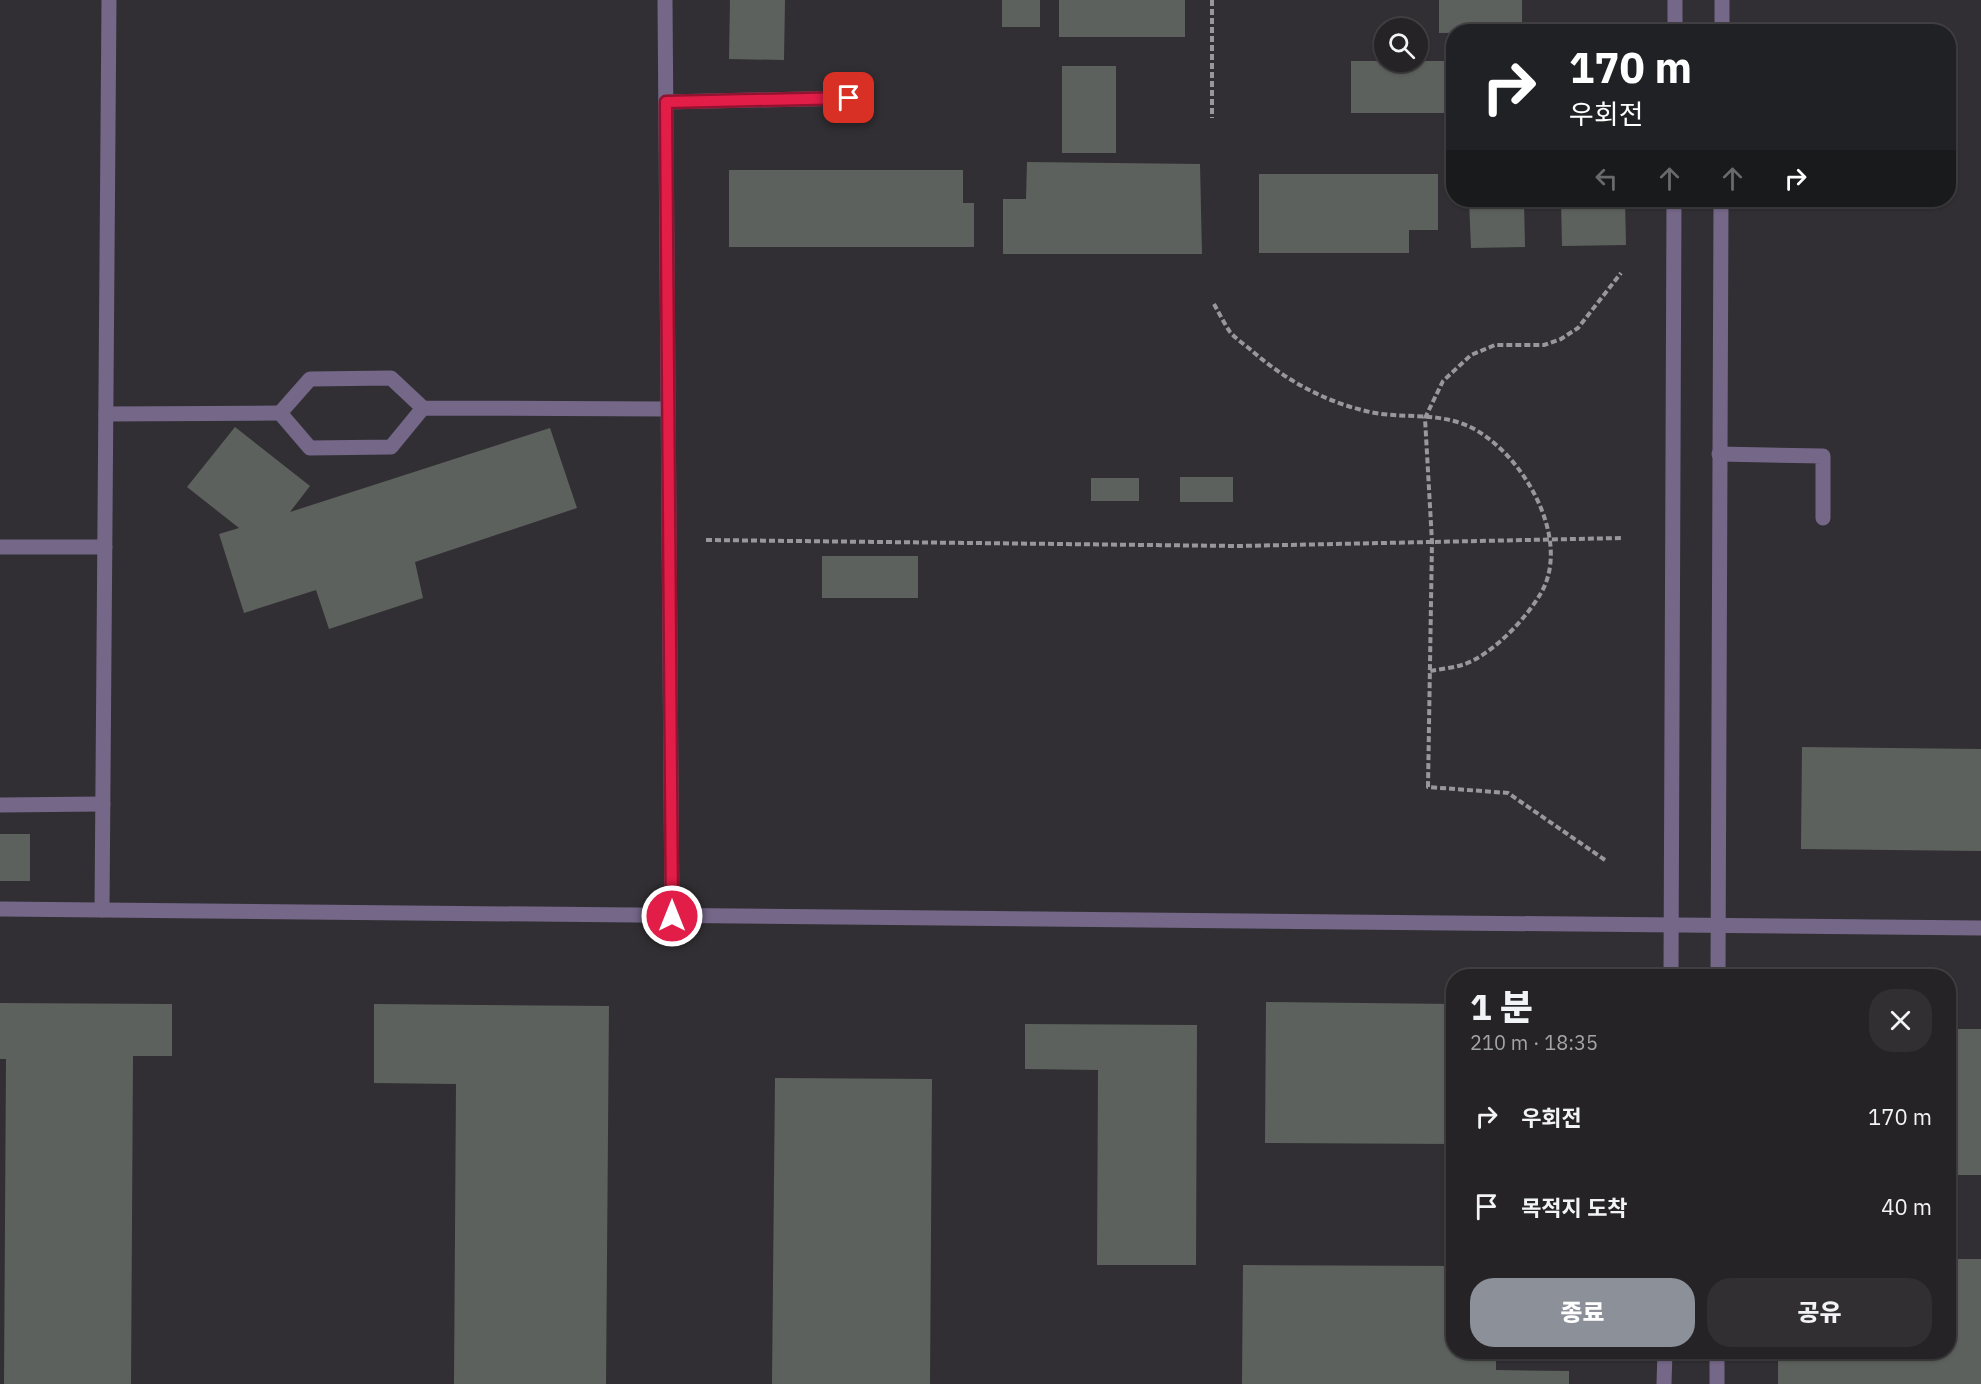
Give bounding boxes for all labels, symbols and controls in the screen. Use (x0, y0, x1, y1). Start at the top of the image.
map controls (1374, 18, 1428, 72)
button: search (1374, 18, 1428, 72)
text: 170 m (1569, 40, 1692, 95)
icon: right (1470, 48, 1548, 126)
pin (823, 72, 874, 123)
icon: arrive (832, 81, 865, 114)
text: 우회전 (1569, 96, 1644, 131)
icon: left (1590, 162, 1623, 195)
icon: ahead (1653, 162, 1686, 195)
icon: ahead (1716, 162, 1749, 195)
icon: right (1779, 162, 1812, 195)
position arrow (640, 884, 704, 948)
text: 1 분 (1470, 983, 1533, 1030)
button: close (1869, 989, 1932, 1052)
text: 210 m · 18:35 (1470, 1029, 1598, 1056)
icon: right (1470, 1100, 1503, 1133)
text: 170 m (1868, 1102, 1932, 1131)
text: 우회전 (1521, 1103, 1582, 1132)
icon: arrive (1470, 1190, 1503, 1223)
text: 40 m (1881, 1192, 1932, 1221)
text: 목적지 도착 (1521, 1193, 1627, 1222)
button: 종료 (1470, 1278, 1695, 1347)
button: 공유 (1707, 1278, 1932, 1347)

